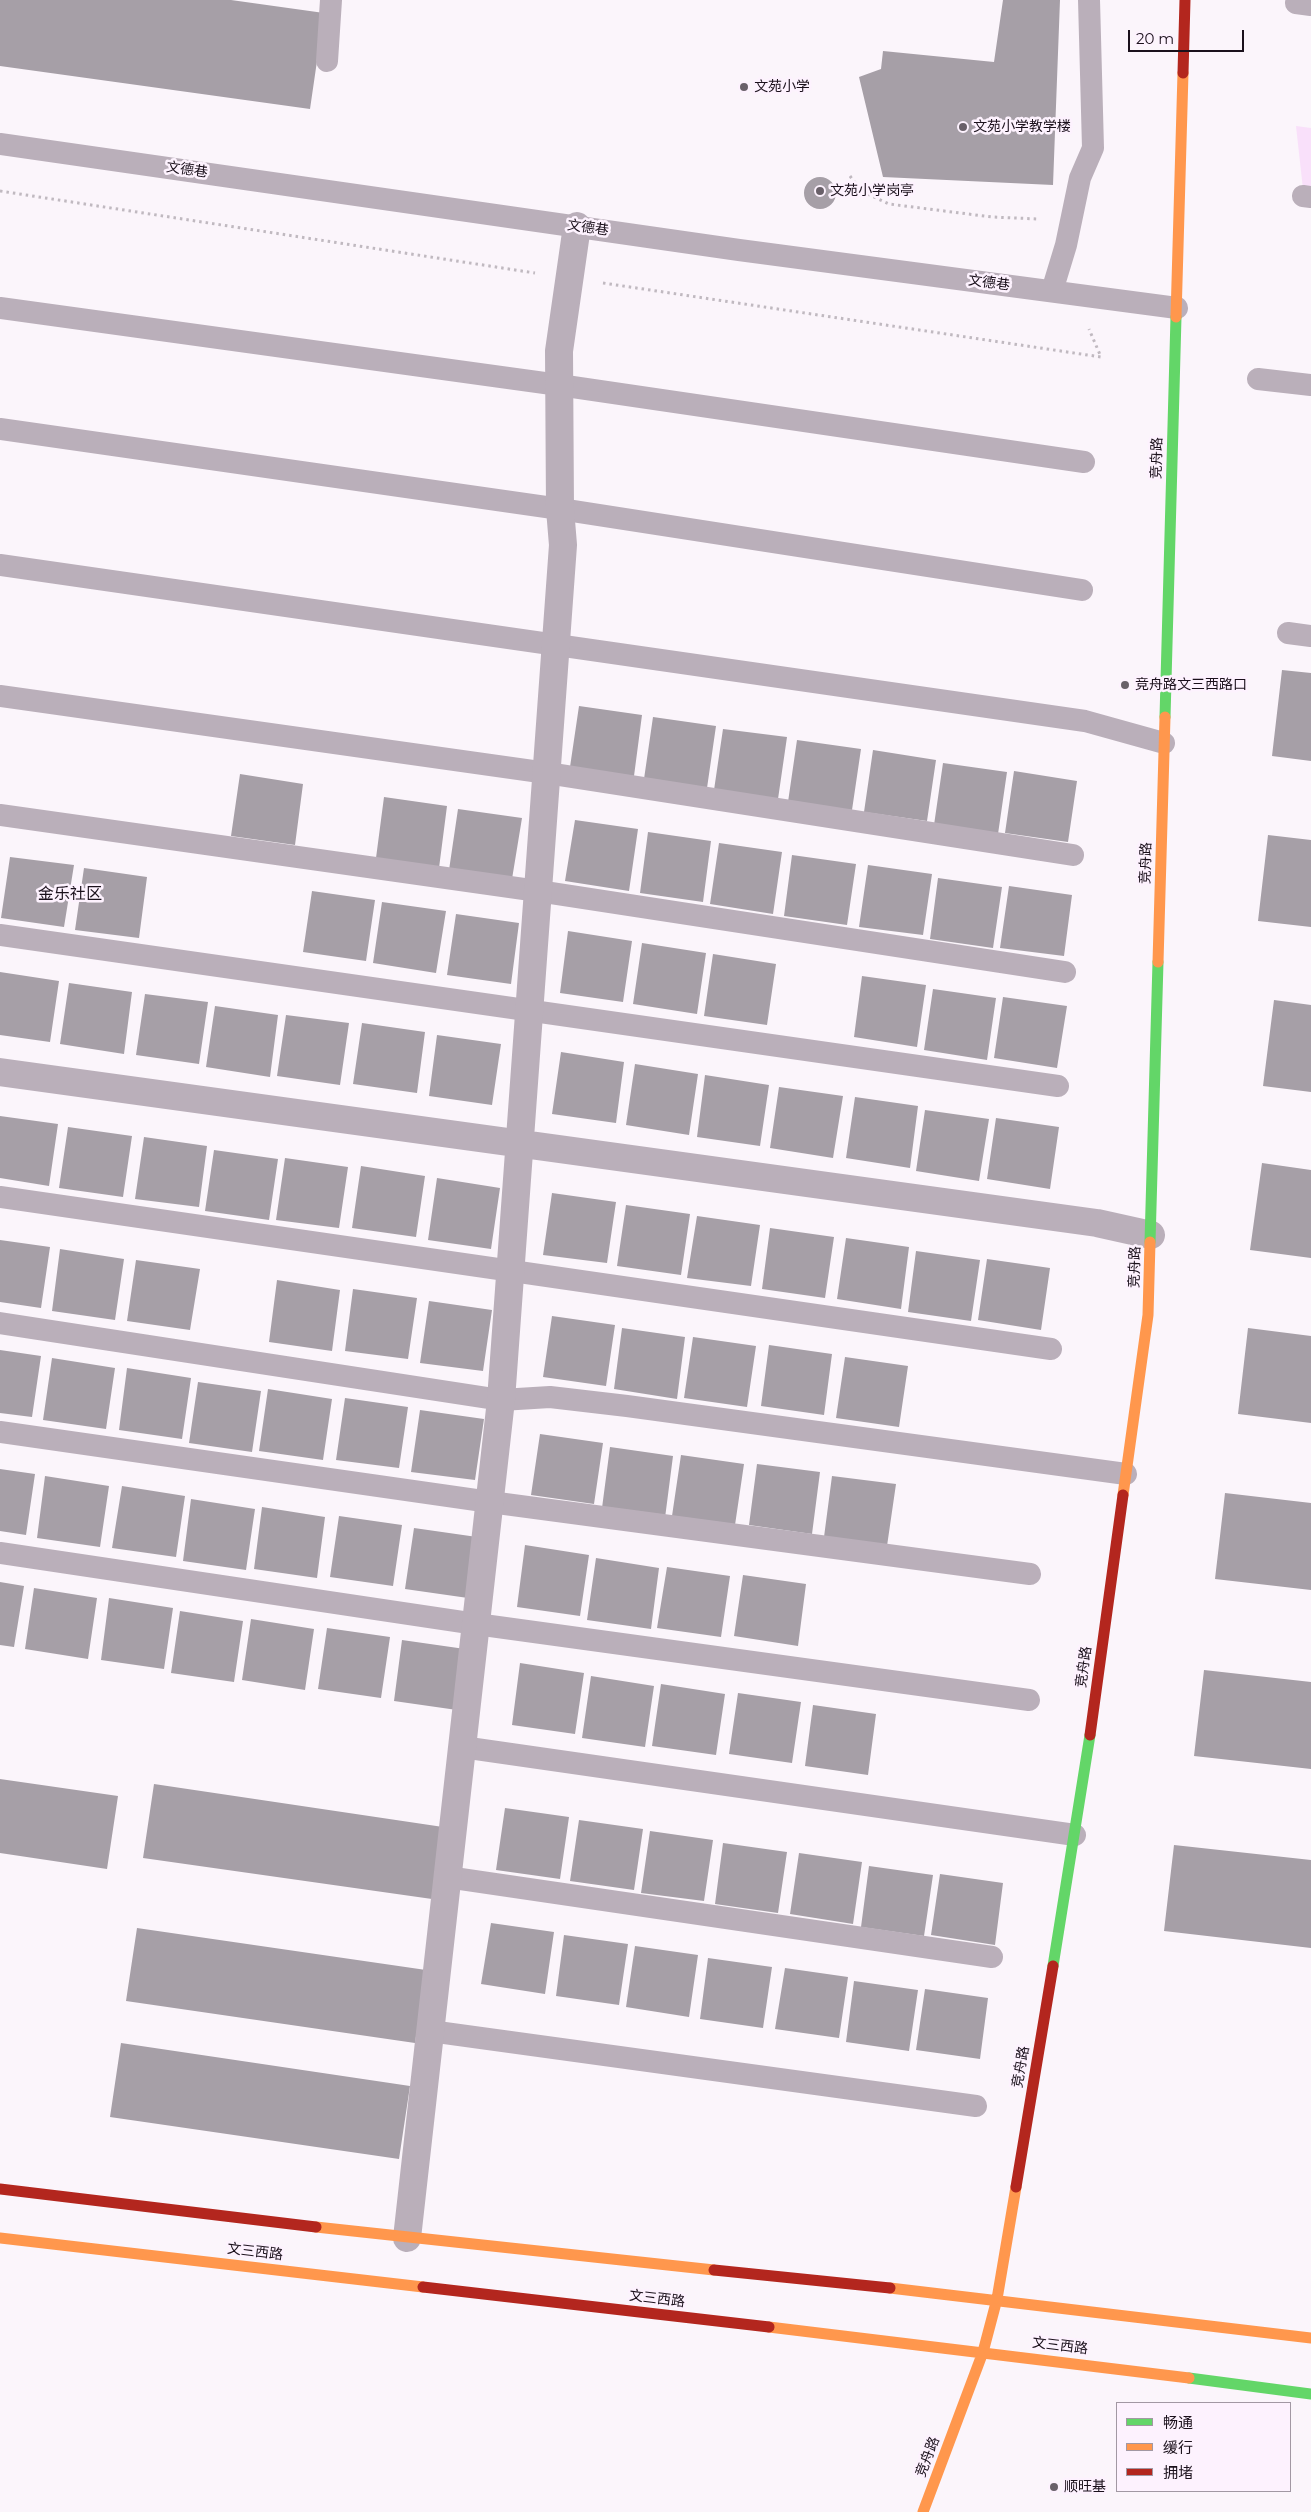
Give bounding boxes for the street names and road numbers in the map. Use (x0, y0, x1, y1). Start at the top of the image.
street label: 文德巷 (165, 159, 209, 181)
street label: 文德巷 (566, 217, 610, 239)
street label: 文德巷 (967, 272, 1011, 294)
street label: 竞舟路 (1148, 437, 1166, 479)
street label: 竞舟路 (1137, 842, 1155, 884)
street label: 竞舟路 (1126, 1246, 1144, 1288)
street label: 竞舟路 (1073, 1645, 1095, 1689)
street label: 竞舟路 (1009, 2045, 1033, 2089)
street label: 文三西路 (226, 2240, 284, 2264)
street label: 文三西路 (628, 2287, 686, 2311)
street label: 文三西路 (1031, 2334, 1089, 2358)
street label: 竞舟路 (913, 2434, 943, 2480)

